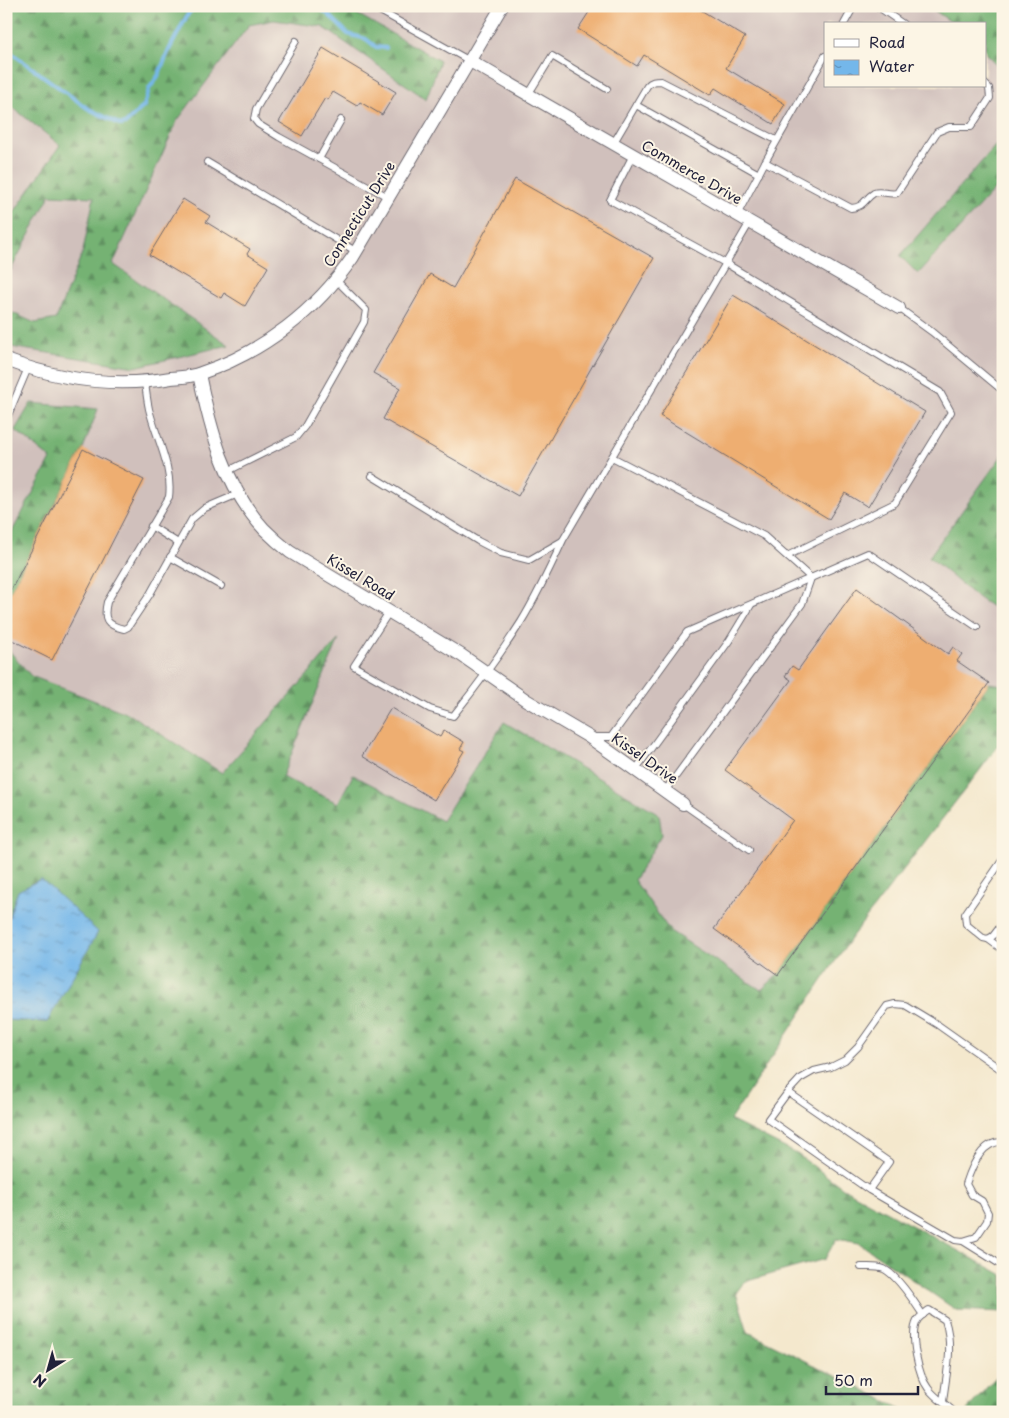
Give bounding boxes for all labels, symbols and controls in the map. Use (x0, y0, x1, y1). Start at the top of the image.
legend (824, 22, 986, 88)
text: Road (869, 30, 905, 53)
text: Water (869, 54, 914, 77)
street label: Commerce Drive (638, 135, 746, 209)
street label: Connecticut Drive (318, 157, 400, 271)
street label: Kissel Road (323, 549, 399, 605)
street label: Kissel Drive (607, 727, 683, 789)
north arrow (22, 1346, 72, 1396)
scale bar (826, 1363, 919, 1395)
text: 50 m (834, 1368, 873, 1391)
text: N (29, 1369, 51, 1393)

